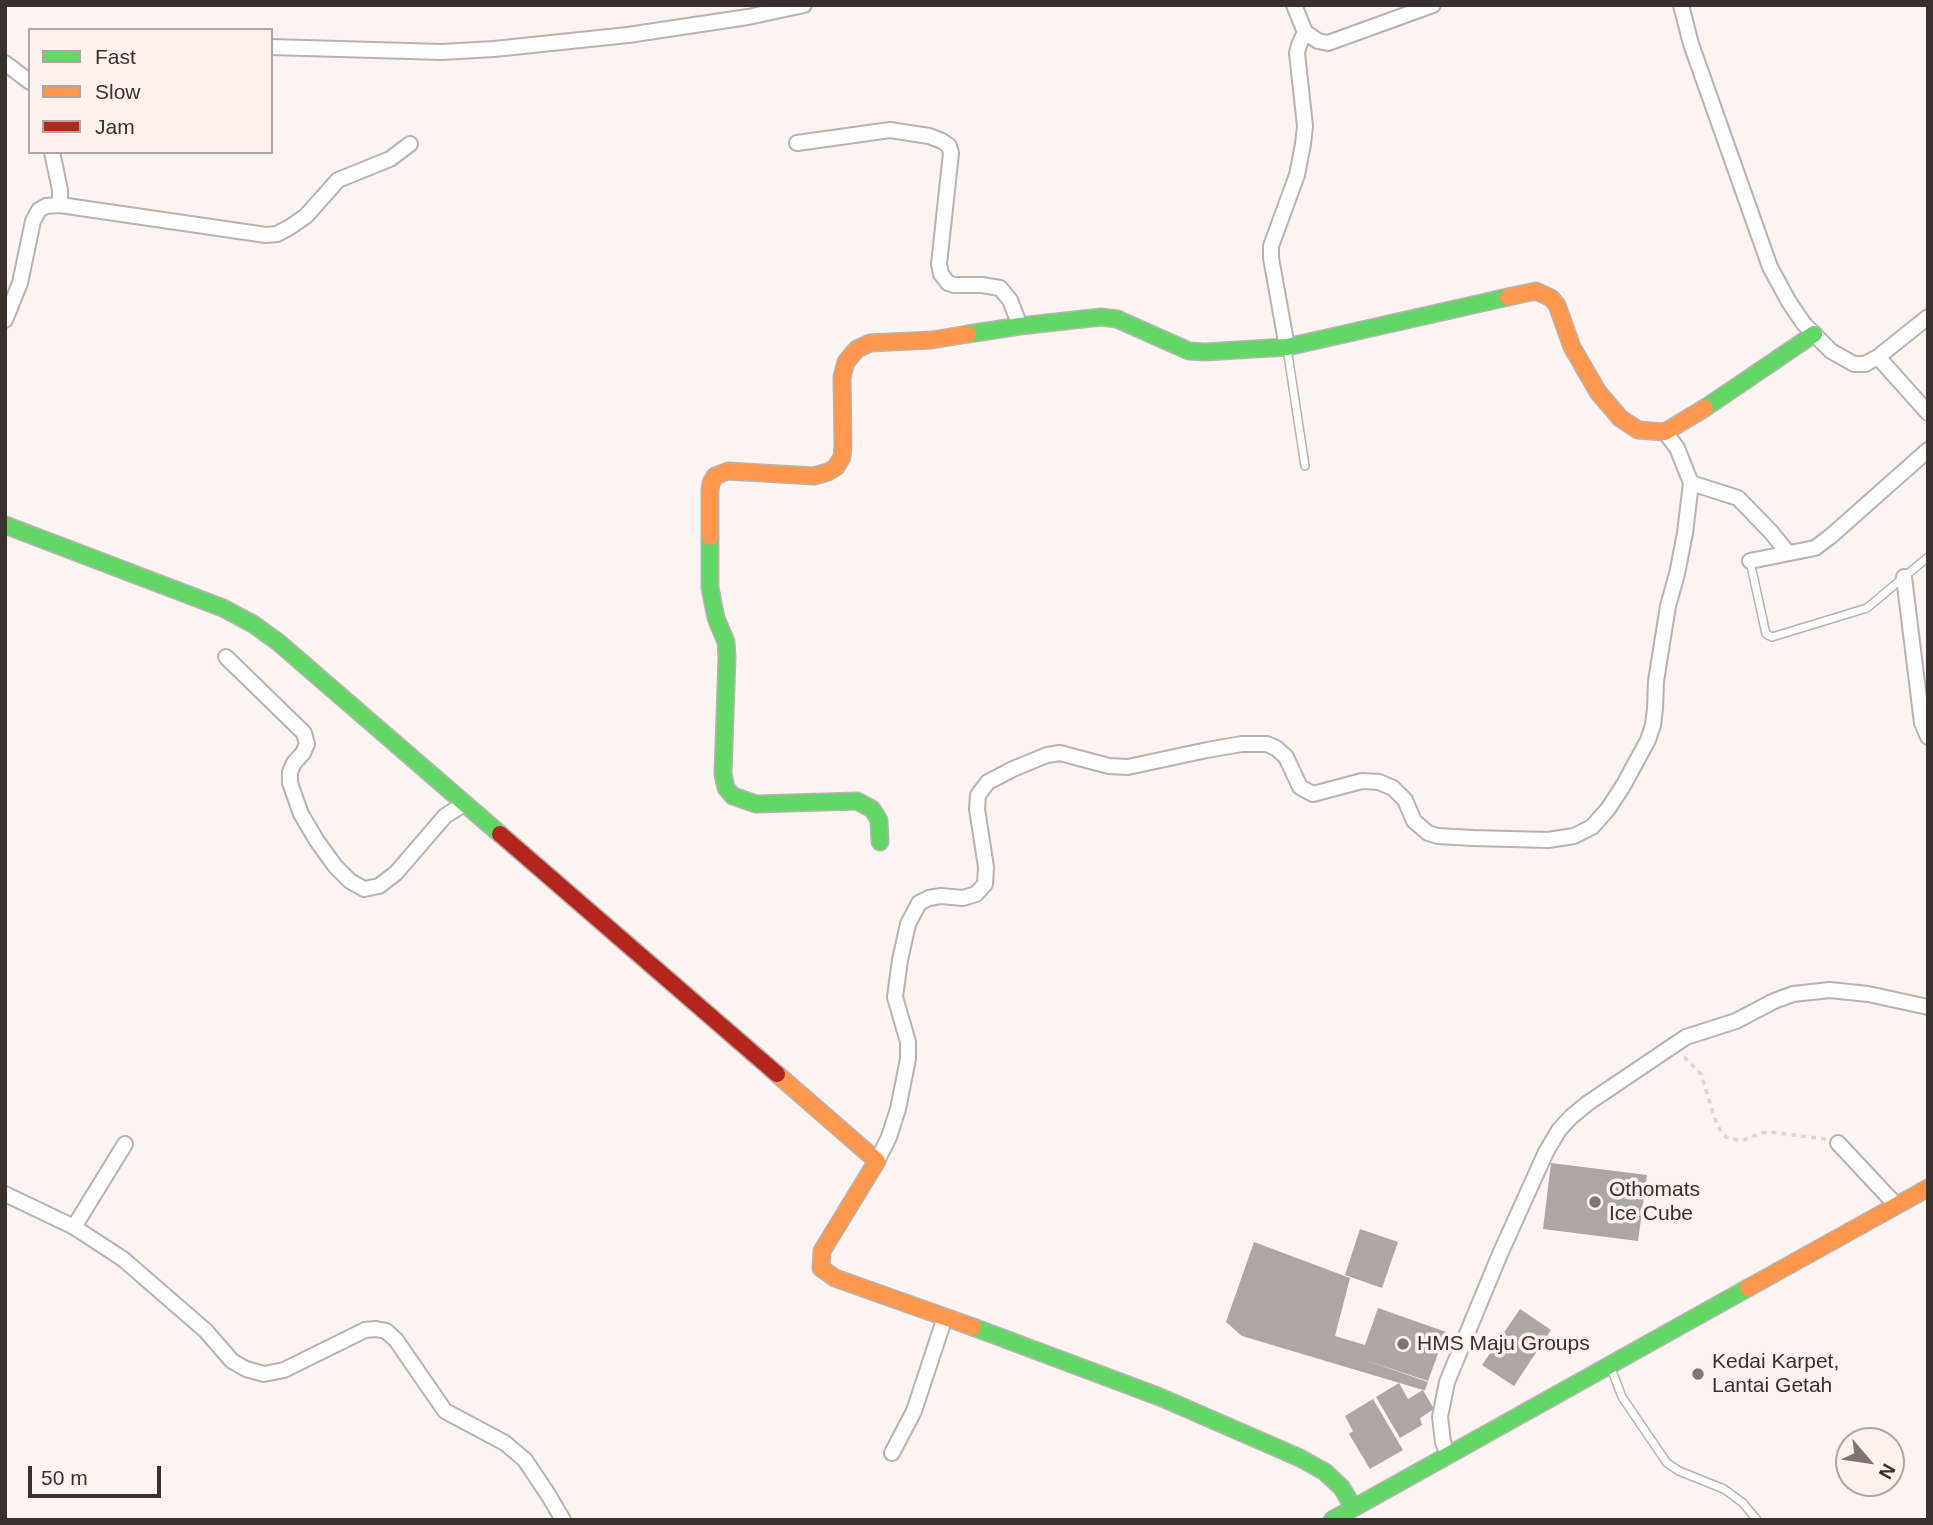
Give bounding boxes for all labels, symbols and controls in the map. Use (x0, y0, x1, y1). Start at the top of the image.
legend (28, 28, 273, 154)
text: Fast (95, 45, 136, 68)
text: Slow (95, 80, 141, 103)
text: Jam (95, 115, 135, 138)
place label: Othomats Ice Cube (1609, 1177, 1700, 1227)
marker: Othomats Ice Cube (1587, 1194, 1603, 1210)
place label: HMS Maju Groups (1417, 1331, 1590, 1357)
marker: HMS Maju Groups (1395, 1336, 1411, 1352)
place label: Kedai Karpet, Lantai Getah (1712, 1349, 1839, 1399)
marker: Kedai Karpet, Lantai Getah (1690, 1366, 1706, 1382)
north arrow (1835, 1427, 1905, 1497)
scale bar (32, 1452, 164, 1496)
text: N (1875, 1460, 1900, 1483)
text: 50 m (41, 1466, 88, 1489)

